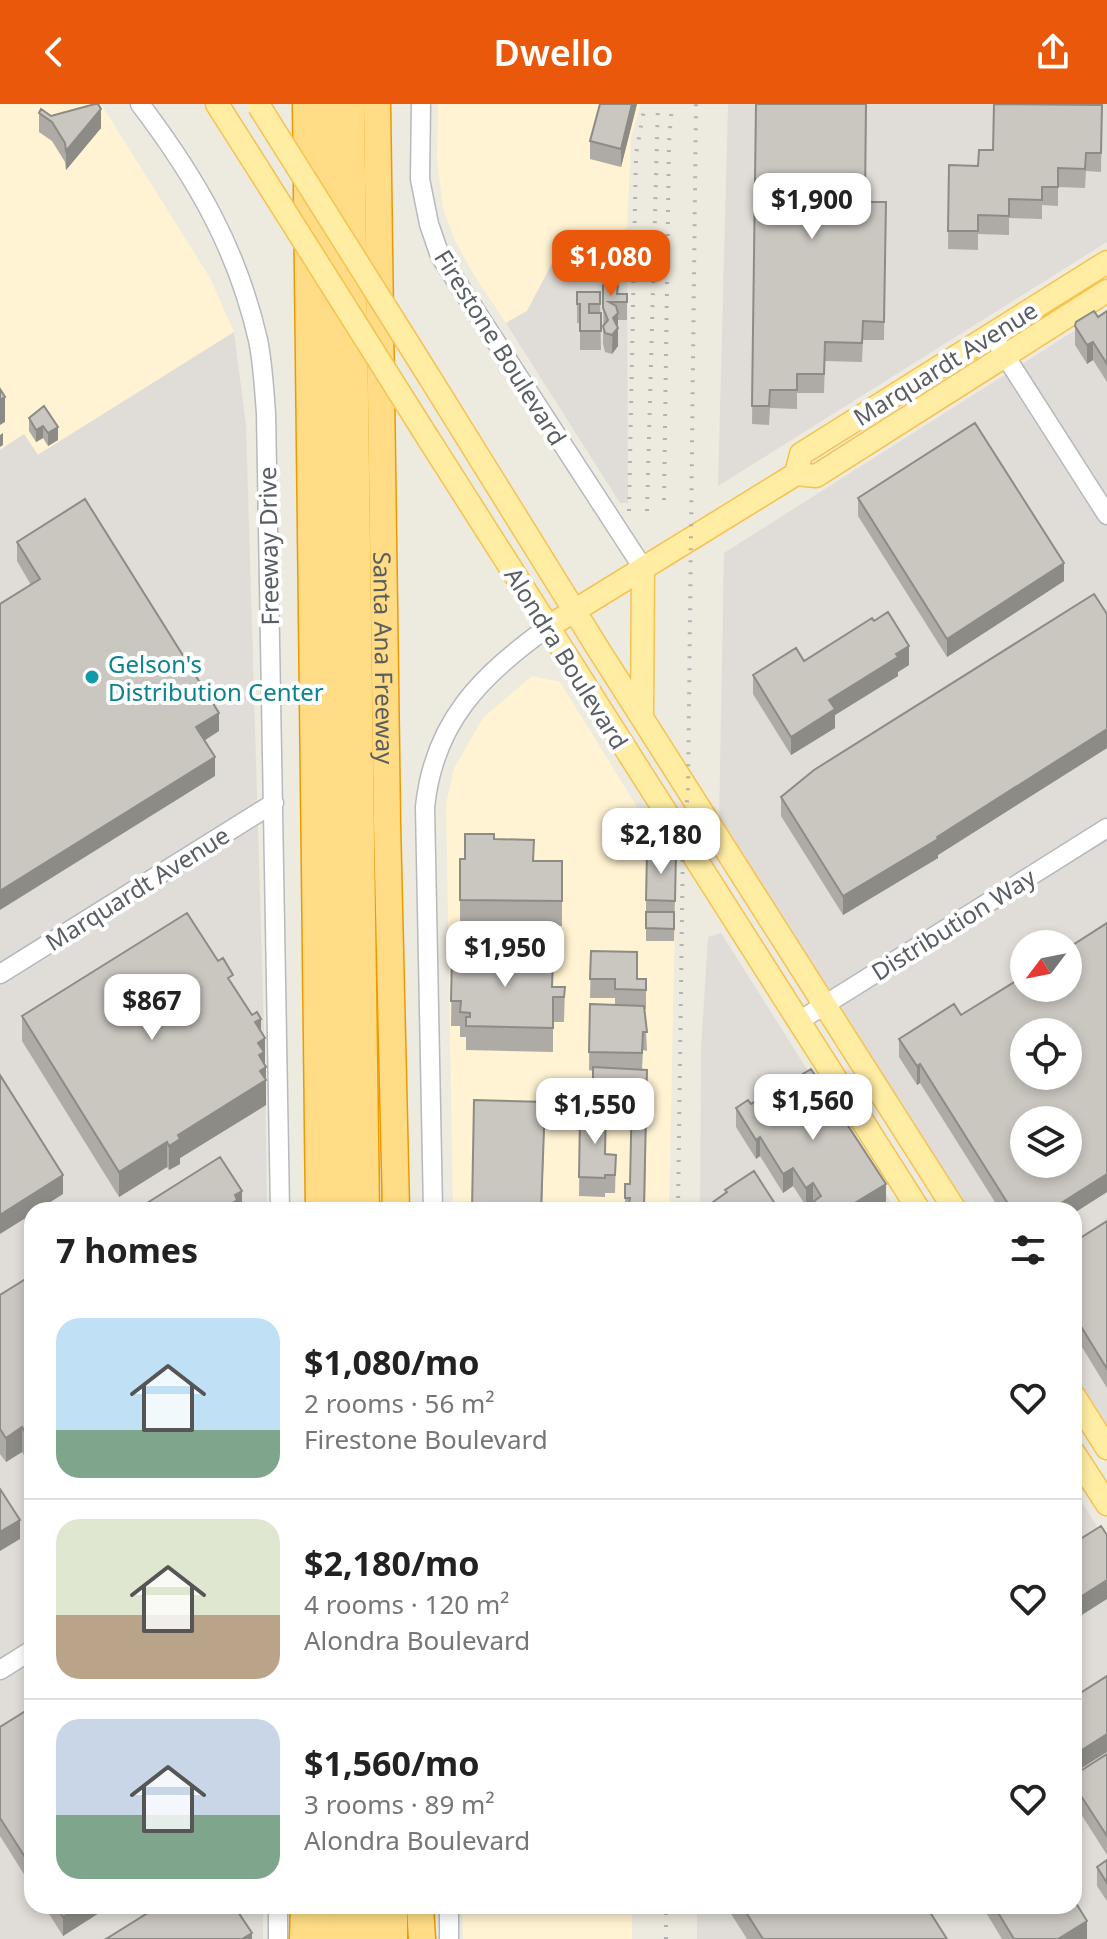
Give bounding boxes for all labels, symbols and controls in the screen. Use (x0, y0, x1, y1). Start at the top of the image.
text: Dwello (494, 28, 613, 77)
icon: back (32, 30, 76, 74)
icon: share (1031, 30, 1075, 74)
pin: $1,900 (747, 173, 877, 241)
text: $1,900 (771, 181, 853, 217)
pin: $1,080 (546, 230, 676, 298)
text: $1,080 (570, 238, 652, 274)
street label: Firestone Boulevard (427, 243, 575, 451)
street label: Marquardt Avenue (847, 293, 1043, 433)
street label: Freeway Drive (250, 466, 286, 626)
street label: Santa Ana Freeway (367, 551, 403, 765)
street label: Alondra Boulevard (498, 561, 636, 755)
place label: Gelson's Distribution Center (108, 647, 324, 708)
marker: Gelson's Distribution Center (83, 668, 101, 686)
pin: $2,180 (596, 808, 726, 876)
text: $2,180 (620, 816, 702, 852)
street label: Marquardt Avenue (39, 818, 235, 958)
street label: Distribution Way (865, 860, 1042, 988)
pin: $1,950 (440, 921, 570, 989)
text: $1,950 (464, 929, 546, 965)
north arrow (1010, 930, 1082, 1002)
map controls (1010, 930, 1082, 1178)
pin: $867 (105, 974, 199, 1042)
text: $867 (122, 982, 182, 1018)
button: locate (1010, 1018, 1082, 1090)
pin: $1,560 (748, 1074, 878, 1142)
pin: $1,550 (530, 1078, 660, 1146)
text: $1,560 (772, 1082, 854, 1118)
text: $1,550 (554, 1086, 636, 1122)
button: layers (1010, 1106, 1082, 1178)
text: 7 homes (56, 1227, 198, 1273)
icon: filters (1006, 1228, 1050, 1272)
text: $1,080/mo (304, 1339, 479, 1385)
icon: home (120, 1350, 216, 1446)
icon: heart (1006, 1376, 1050, 1420)
text: 2 rooms · 56 m² (304, 1385, 494, 1421)
text: Firestone Boulevard (304, 1421, 548, 1457)
text: $2,180/mo (304, 1540, 479, 1586)
icon: home (120, 1551, 216, 1647)
icon: heart (1006, 1577, 1050, 1621)
text: 4 rooms · 120 m² (304, 1586, 509, 1622)
text: Alondra Boulevard (304, 1622, 530, 1658)
text: $1,560/mo (304, 1740, 479, 1786)
icon: home (120, 1751, 216, 1847)
icon: heart (1006, 1777, 1050, 1821)
text: 3 rooms · 89 m² (304, 1786, 494, 1822)
text: Alondra Boulevard (304, 1822, 530, 1858)

